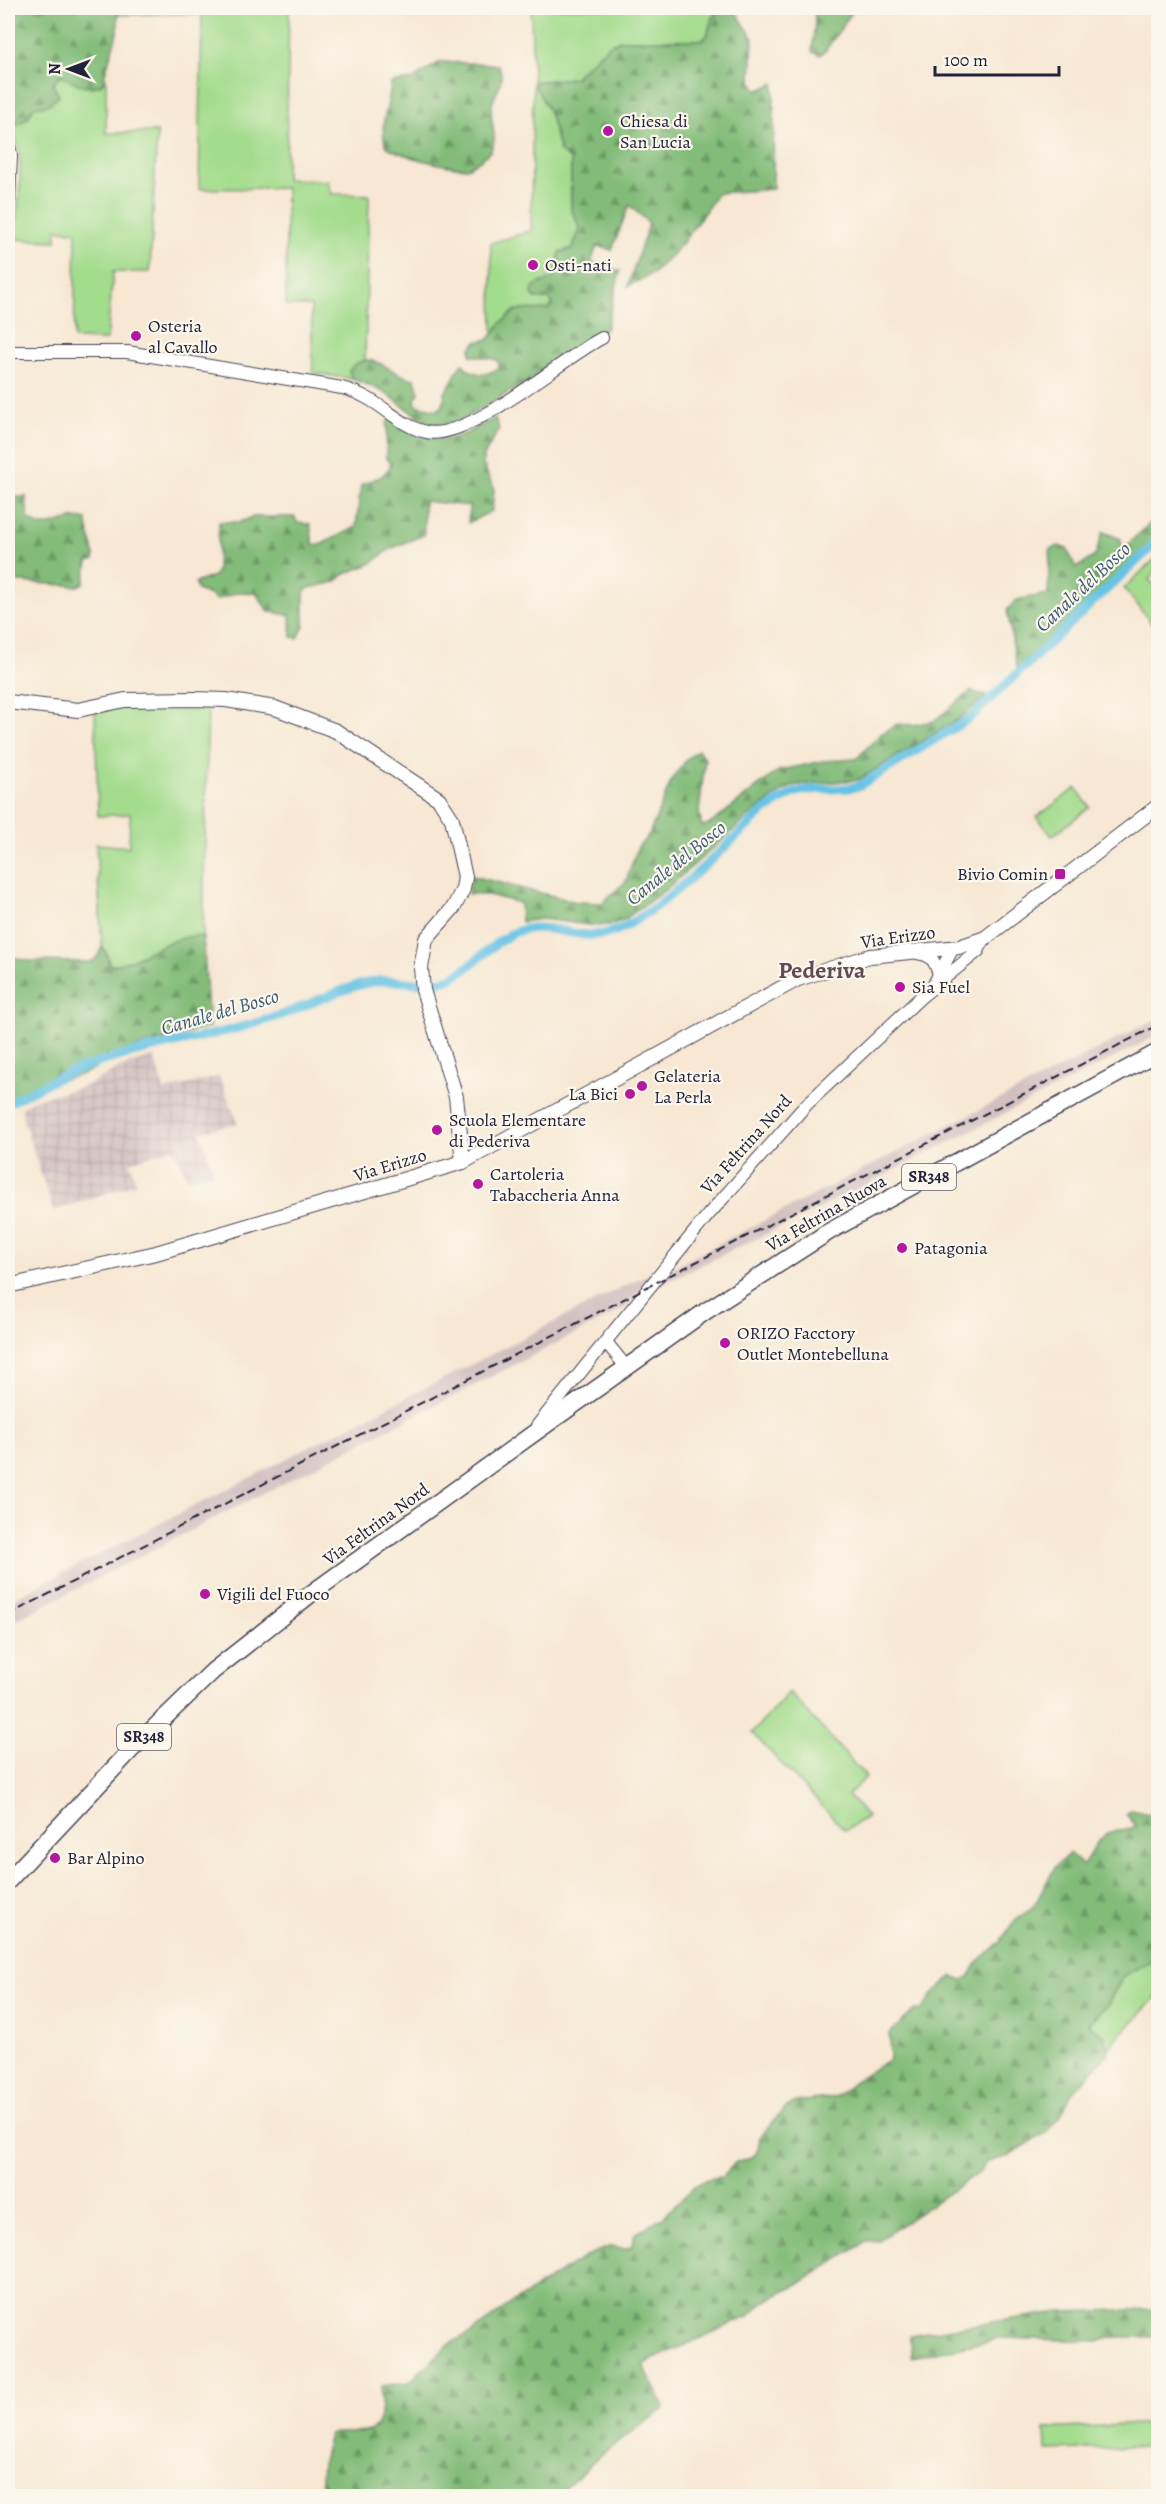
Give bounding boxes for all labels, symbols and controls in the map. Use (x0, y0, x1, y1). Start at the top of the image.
north arrow (39, 39, 99, 99)
scale bar (935, 39, 1060, 77)
text: 100 m (944, 48, 988, 72)
text: N (44, 63, 66, 75)
place label: Chiesa di San Lucia (620, 109, 692, 154)
marker: Chiesa di San Lucia (601, 124, 615, 138)
place label: Osti-nati (545, 253, 612, 277)
marker: Osti-nati (526, 258, 540, 272)
place label: Osteria al Cavallo (148, 314, 218, 359)
marker: Osteria al Cavallo (129, 329, 143, 343)
water label: Canale del Bosco (1029, 536, 1137, 638)
water label: Canale del Bosco (620, 814, 732, 912)
place label: Bivio Comin (957, 862, 1048, 886)
marker: Bivio Comin (1053, 867, 1067, 881)
street label: Via Erizzo (858, 920, 937, 954)
district label: Pederiva (778, 954, 866, 986)
place label: Sia Fuel (912, 975, 970, 999)
marker: Sia Fuel (893, 980, 907, 994)
water label: Canale del Bosco (158, 982, 282, 1042)
place label: Gelateria La Perla (654, 1064, 721, 1109)
marker: Gelateria La Perla (635, 1079, 649, 1093)
place label: La Bici (569, 1082, 618, 1106)
marker: La Bici (623, 1087, 637, 1101)
street label: Via Feltrina Nord (694, 1089, 797, 1200)
place label: Scuola Elementare di Pederiva (449, 1108, 586, 1153)
marker: Scuola Elementare di Pederiva (430, 1123, 444, 1137)
street label: Via Erizzo (350, 1143, 429, 1188)
place label: Cartoleria Tabaccheria Anna (490, 1162, 620, 1207)
road number: SR348 (902, 1164, 956, 1190)
street label: Via Feltrina Nuova (761, 1168, 891, 1258)
marker: Cartoleria Tabaccheria Anna (471, 1177, 485, 1191)
place label: Patagonia (914, 1236, 988, 1260)
marker: Patagonia (895, 1241, 909, 1255)
place label: ORIZO Facctory Outlet Montebelluna (737, 1321, 889, 1366)
marker: ORIZO Facctory Outlet Montebelluna (718, 1336, 732, 1350)
street label: Via Feltrina Nord (317, 1477, 434, 1571)
place label: Vigili del Fuoco (216, 1582, 329, 1606)
marker: Vigili del Fuoco (198, 1587, 212, 1601)
road number: SR348 (117, 1724, 171, 1750)
place label: Bar Alpino (67, 1846, 145, 1870)
marker: Bar Alpino (48, 1851, 62, 1865)

